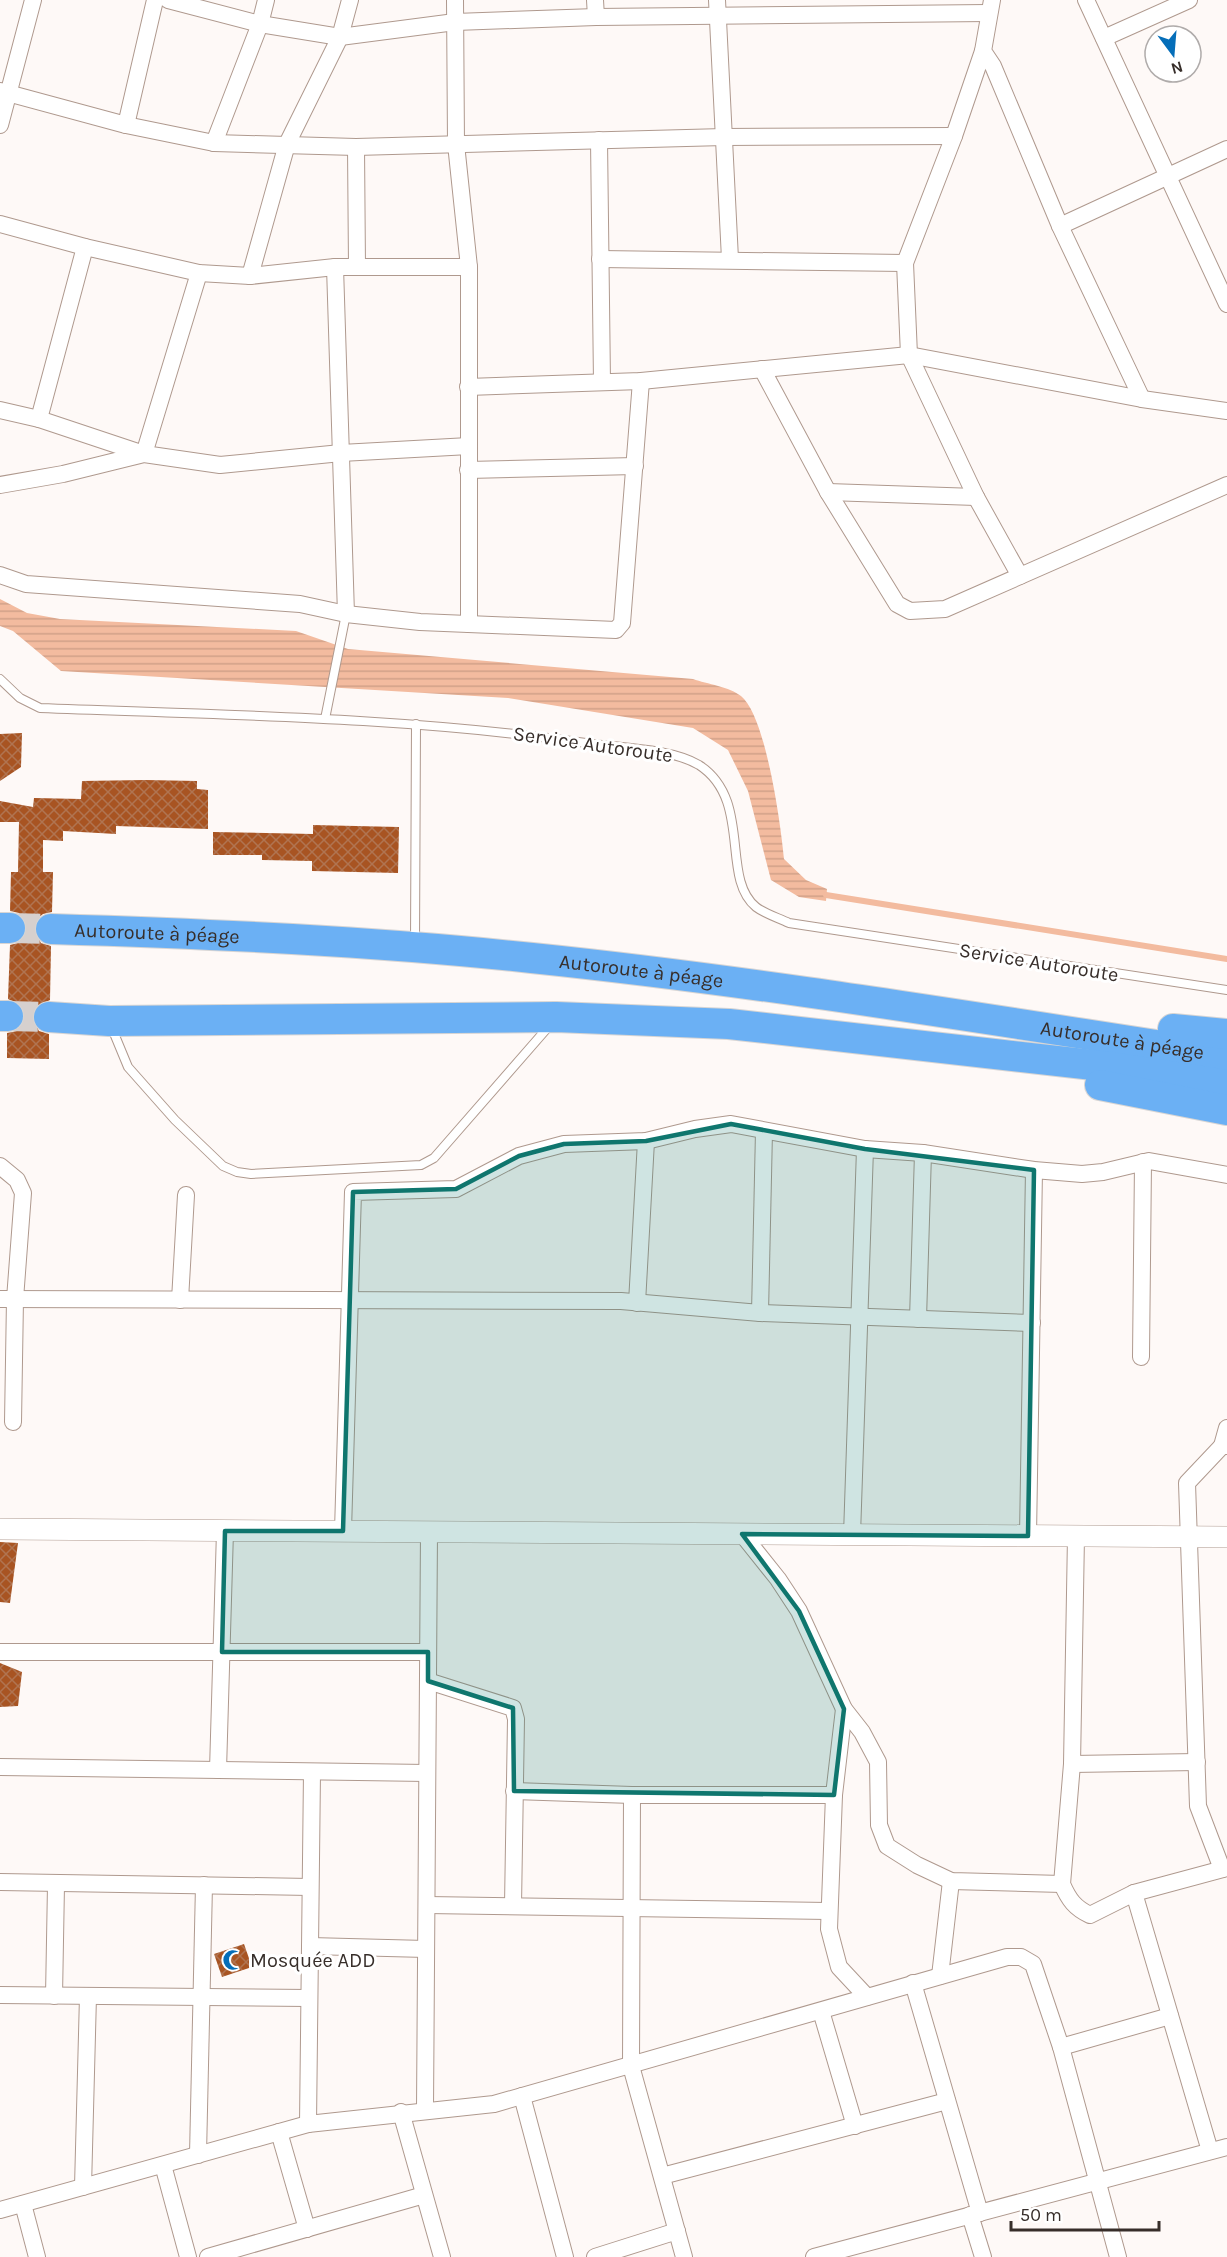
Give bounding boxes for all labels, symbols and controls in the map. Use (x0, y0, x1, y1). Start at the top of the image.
north arrow (1143, 24, 1203, 84)
text: N (1169, 57, 1185, 79)
street label: Service Autoroute (512, 722, 674, 767)
street label: Autoroute à péage (74, 919, 240, 948)
street label: Service Autoroute (958, 939, 1120, 986)
street label: Autoroute à péage (558, 950, 725, 993)
street label: Autoroute à péage (1039, 1016, 1206, 1064)
mosque icon: Mosquée ADD (221, 1948, 245, 1972)
place label: Mosquée ADD (250, 1949, 375, 1972)
scale bar (1011, 2194, 1160, 2232)
text: 50 m (1020, 2204, 1062, 2226)

